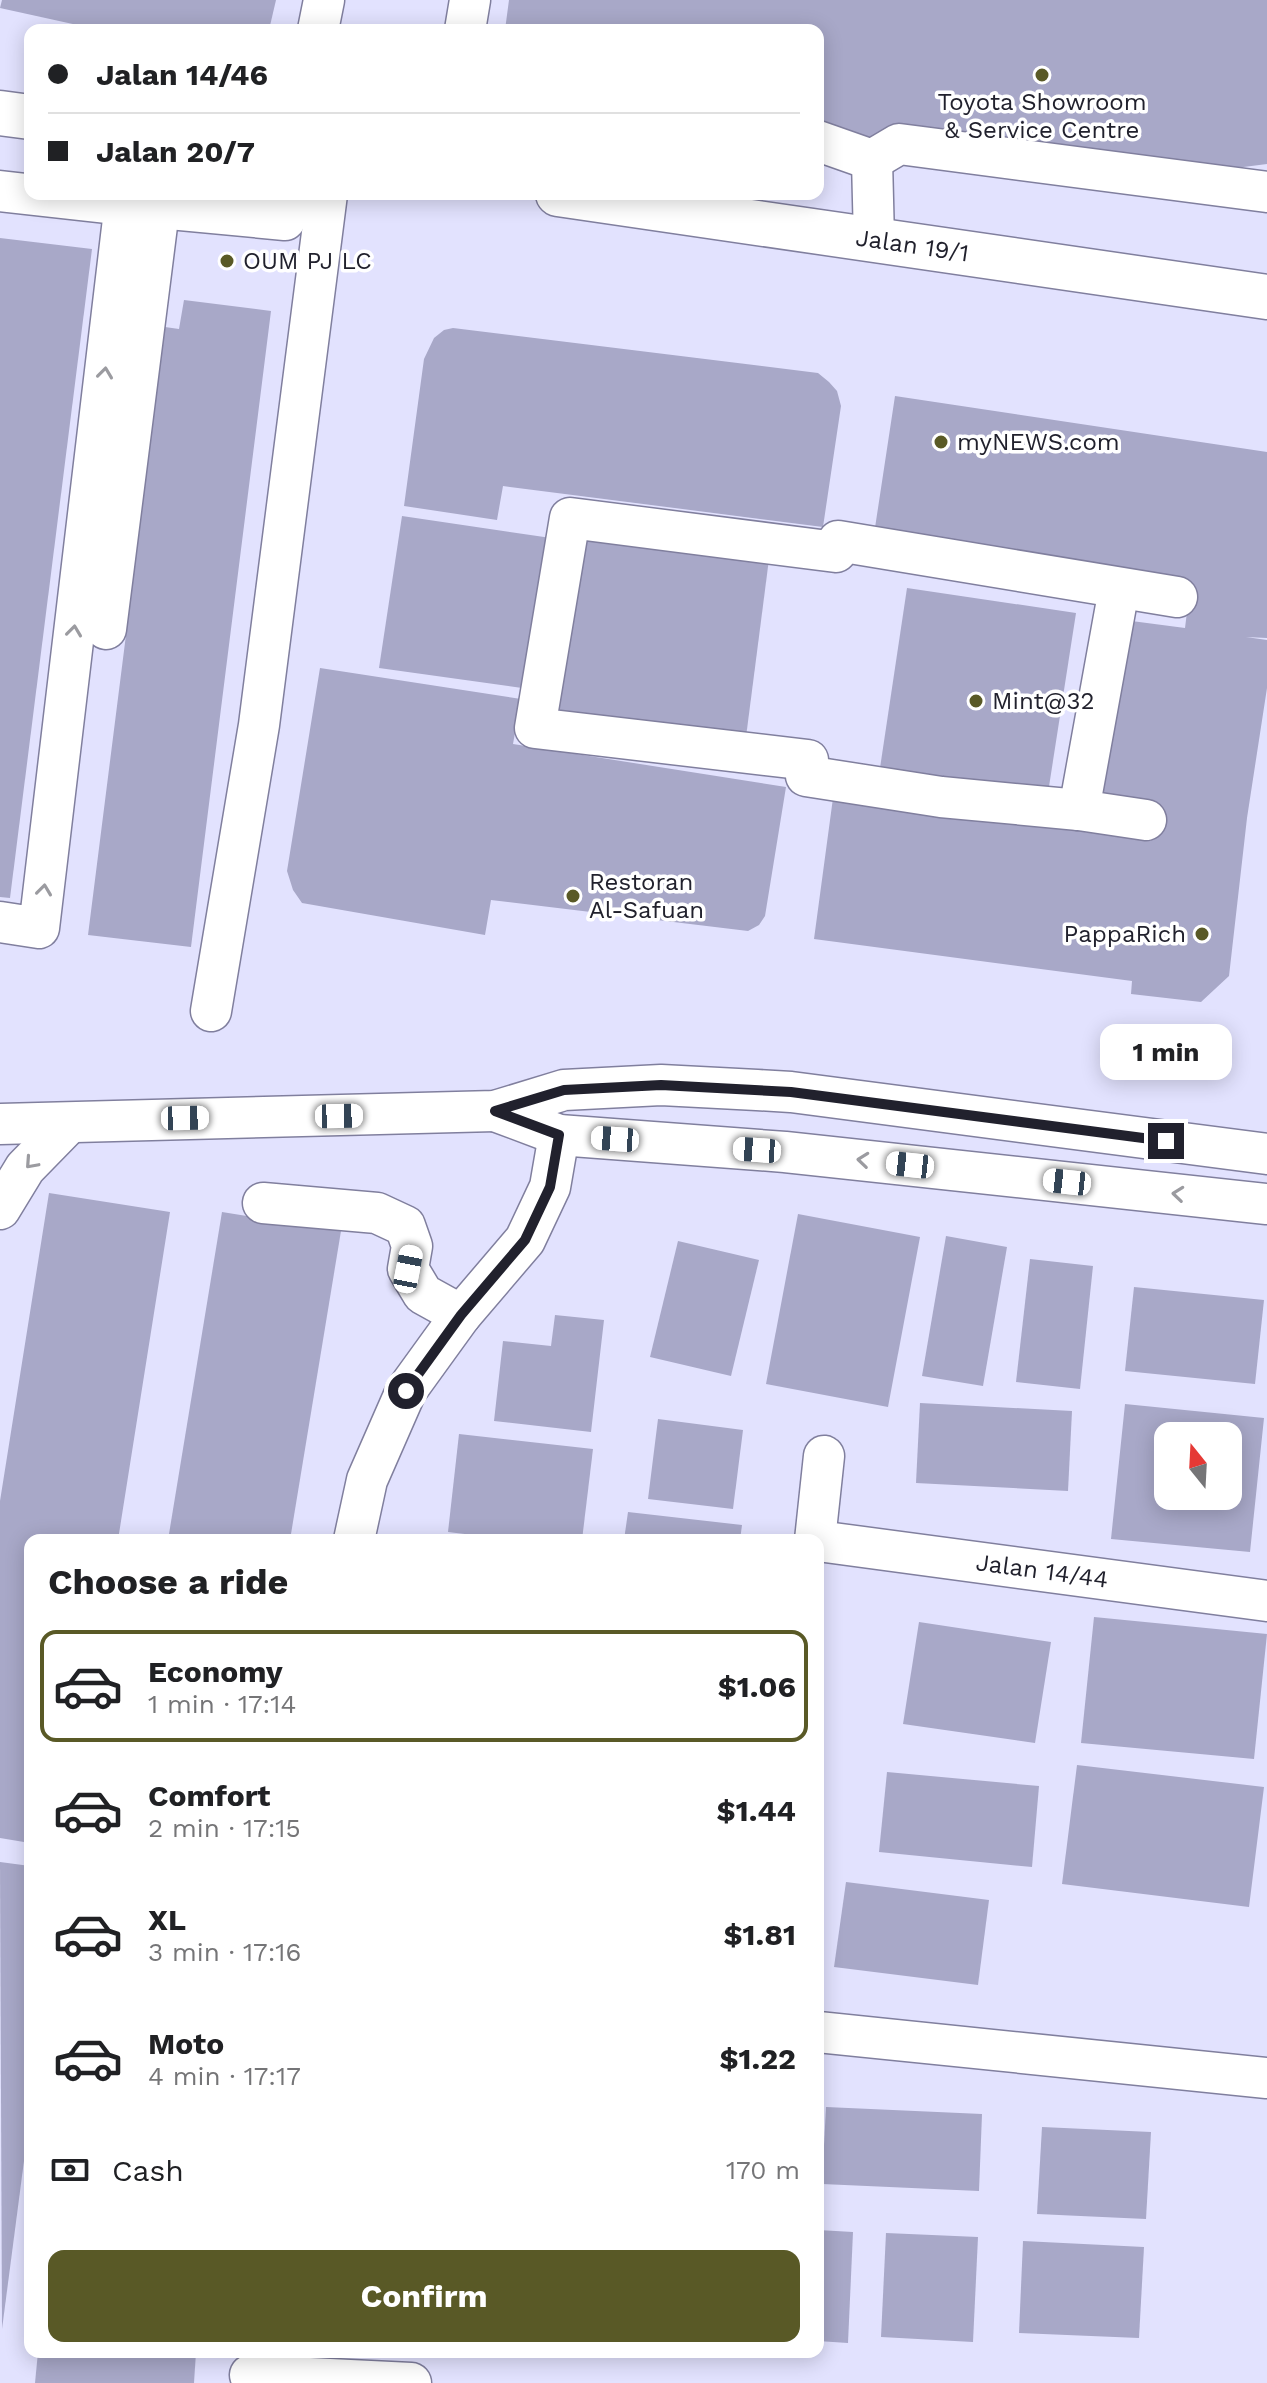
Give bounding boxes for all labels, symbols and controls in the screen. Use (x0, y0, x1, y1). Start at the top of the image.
text: Jalan 14/46 (96, 57, 268, 92)
marker: Toyota Showroom & Service Centre (1033, 66, 1051, 84)
place label: Toyota Showroom & Service Centre (937, 88, 1147, 144)
text: Jalan 20/7 (96, 134, 255, 169)
street label: Jalan 19/1 (854, 223, 971, 268)
place label: OUM PJ LC (243, 247, 372, 275)
marker: OUM PJ LC (218, 252, 236, 270)
one-way arrow (97, 366, 114, 379)
place label: myNEWS.com (957, 428, 1120, 456)
marker: myNEWS.com (932, 433, 950, 451)
one-way arrow (66, 625, 83, 638)
place label: Mint@32 (992, 687, 1095, 715)
marker: Mint@32 (967, 692, 985, 710)
place label: Restoran Al-Safuan (589, 868, 704, 924)
one-way arrow (35, 883, 52, 896)
marker: Restoran Al-Safuan (564, 887, 582, 905)
place label: PappaRich (1064, 920, 1186, 948)
marker: PappaRich (1193, 925, 1211, 943)
callout: 1 min (1100, 1025, 1232, 1081)
text: 1 min (1133, 1037, 1199, 1067)
car (315, 1104, 363, 1128)
car (161, 1106, 209, 1130)
route end (1148, 1123, 1184, 1159)
car (590, 1125, 640, 1153)
car (732, 1136, 782, 1164)
car (885, 1151, 935, 1179)
one-way arrow (856, 1152, 869, 1169)
one-way arrow (26, 1153, 40, 1168)
car (1042, 1168, 1092, 1196)
one-way arrow (1171, 1185, 1184, 1202)
car (392, 1243, 424, 1295)
route start (388, 1373, 424, 1409)
north arrow (1154, 1422, 1242, 1510)
map controls (1154, 1422, 1242, 1510)
street label: Jalan 14/44 (974, 1548, 1110, 1594)
text: Choose a ride (48, 1561, 288, 1603)
icon: car (52, 1650, 124, 1722)
text: Economy (148, 1654, 283, 1689)
text: $1.06 (718, 1669, 796, 1704)
text: 1 min · 17:14 (148, 1689, 296, 1719)
icon: car (52, 1774, 124, 1846)
text: Comfort (148, 1778, 270, 1813)
text: $1.44 (717, 1793, 796, 1828)
text: 2 min · 17:15 (148, 1813, 301, 1843)
icon: car (52, 1898, 124, 1970)
text: XL (148, 1902, 186, 1937)
text: $1.81 (723, 1917, 796, 1952)
text: 3 min · 17:16 (148, 1937, 301, 1967)
icon: car (52, 2022, 124, 2094)
text: Moto (148, 2026, 224, 2061)
text: $1.22 (719, 2041, 796, 2076)
text: 4 min · 17:17 (148, 2061, 301, 2091)
icon: cash (48, 2148, 92, 2192)
text: Cash (112, 2153, 184, 2188)
text: 170 m (726, 2155, 800, 2185)
button: Confirm (48, 2250, 800, 2342)

